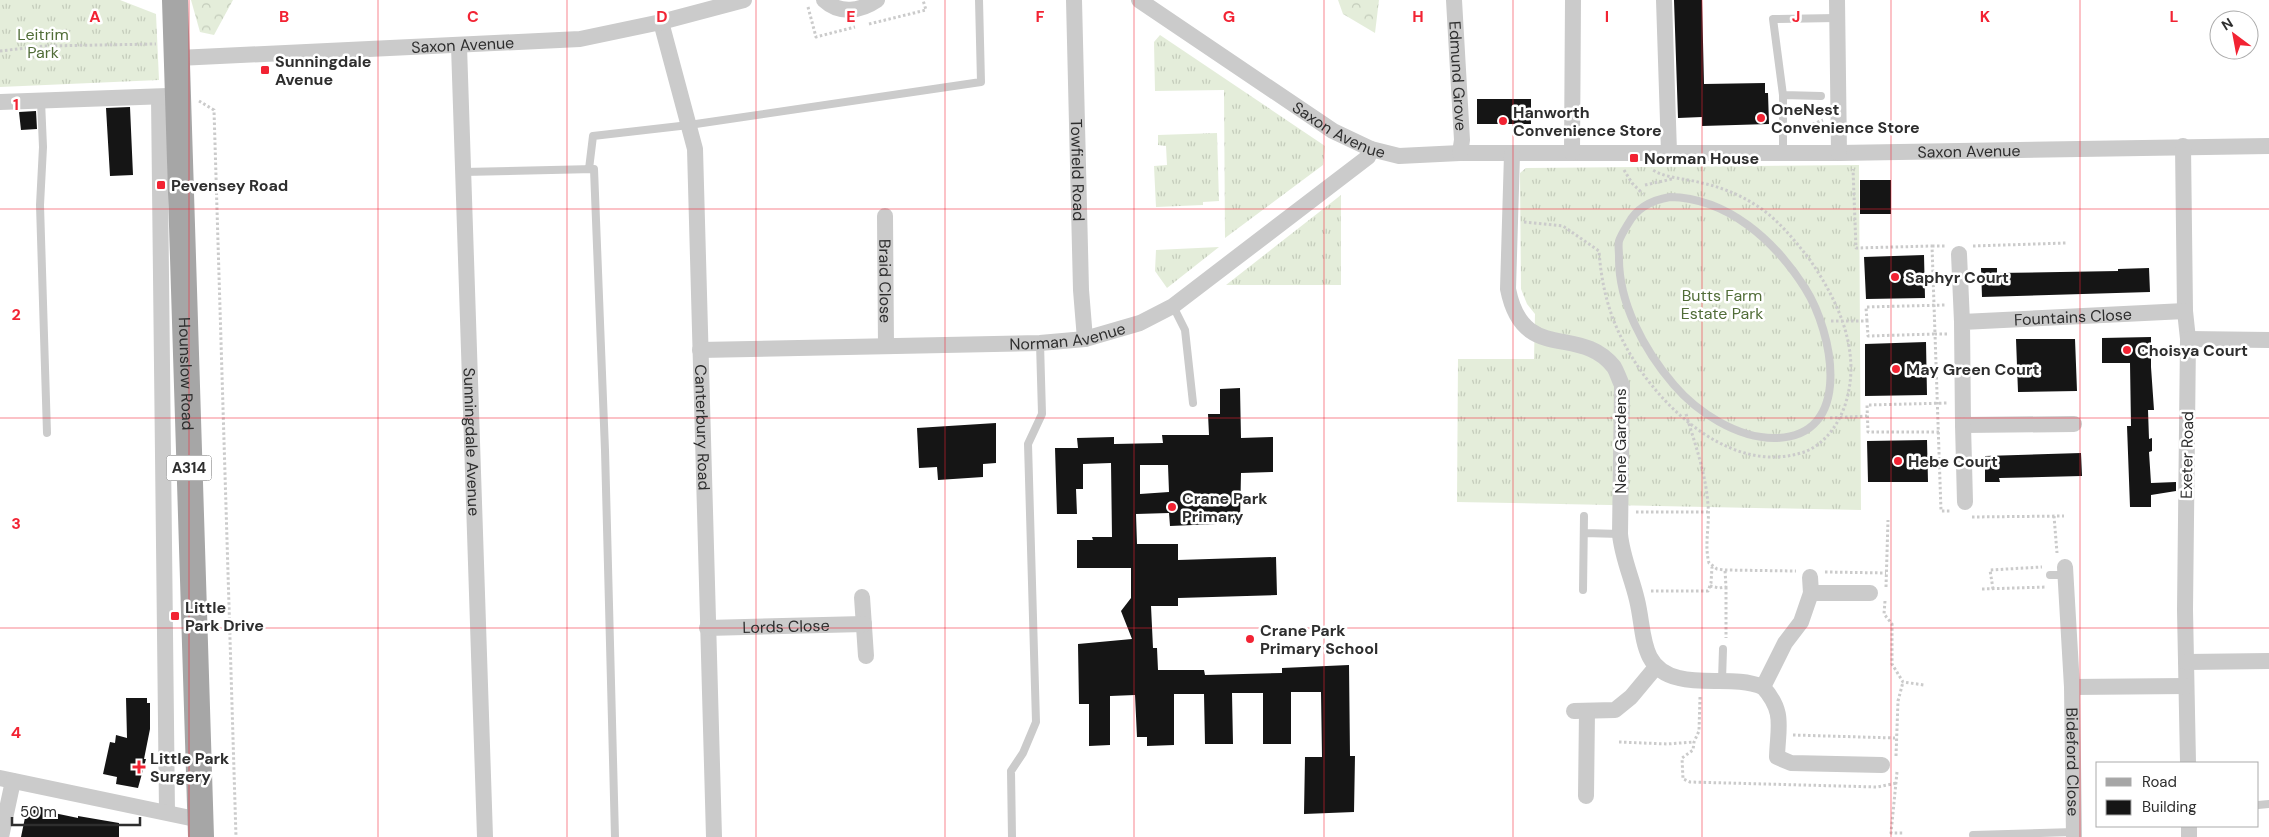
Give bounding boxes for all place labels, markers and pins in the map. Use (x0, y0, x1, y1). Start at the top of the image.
place label: Sunningdale Avenue (275, 51, 372, 90)
marker: Sunningdale Avenue (259, 64, 271, 76)
place label: OneNest Convenience Store (1771, 99, 1920, 138)
place label: Hanworth Convenience Store (1513, 102, 1662, 141)
marker: OneNest Convenience Store (1755, 112, 1767, 124)
marker: Hanworth Convenience Store (1497, 115, 1509, 127)
place label: Norman House (1644, 148, 1759, 169)
marker: Norman House (1628, 152, 1640, 164)
place label: Pevensey Road (171, 175, 288, 196)
marker: Pevensey Road (155, 179, 167, 191)
place label: Saphyr Court (1905, 267, 2009, 288)
marker: Saphyr Court (1889, 271, 1901, 283)
place label: Choisya Court (2137, 340, 2248, 361)
marker: Choisya Court (2121, 344, 2133, 356)
place label: May Green Court (1906, 359, 2039, 380)
marker: May Green Court (1890, 363, 1902, 375)
place label: Hebe Court (1908, 451, 1998, 472)
marker: Hebe Court (1892, 455, 1904, 467)
place label: Crane Park Primary (1182, 488, 1268, 527)
marker: Crane Park Primary (1166, 501, 1178, 513)
place label: Little Park Drive (185, 597, 264, 636)
marker: Little Park Drive (169, 610, 181, 622)
place label: Crane Park Primary School (1260, 620, 1378, 659)
marker: Crane Park Primary School (1244, 633, 1256, 645)
place label: Little Park Surgery (150, 748, 230, 787)
marker: Little Park Surgery (132, 760, 146, 774)

